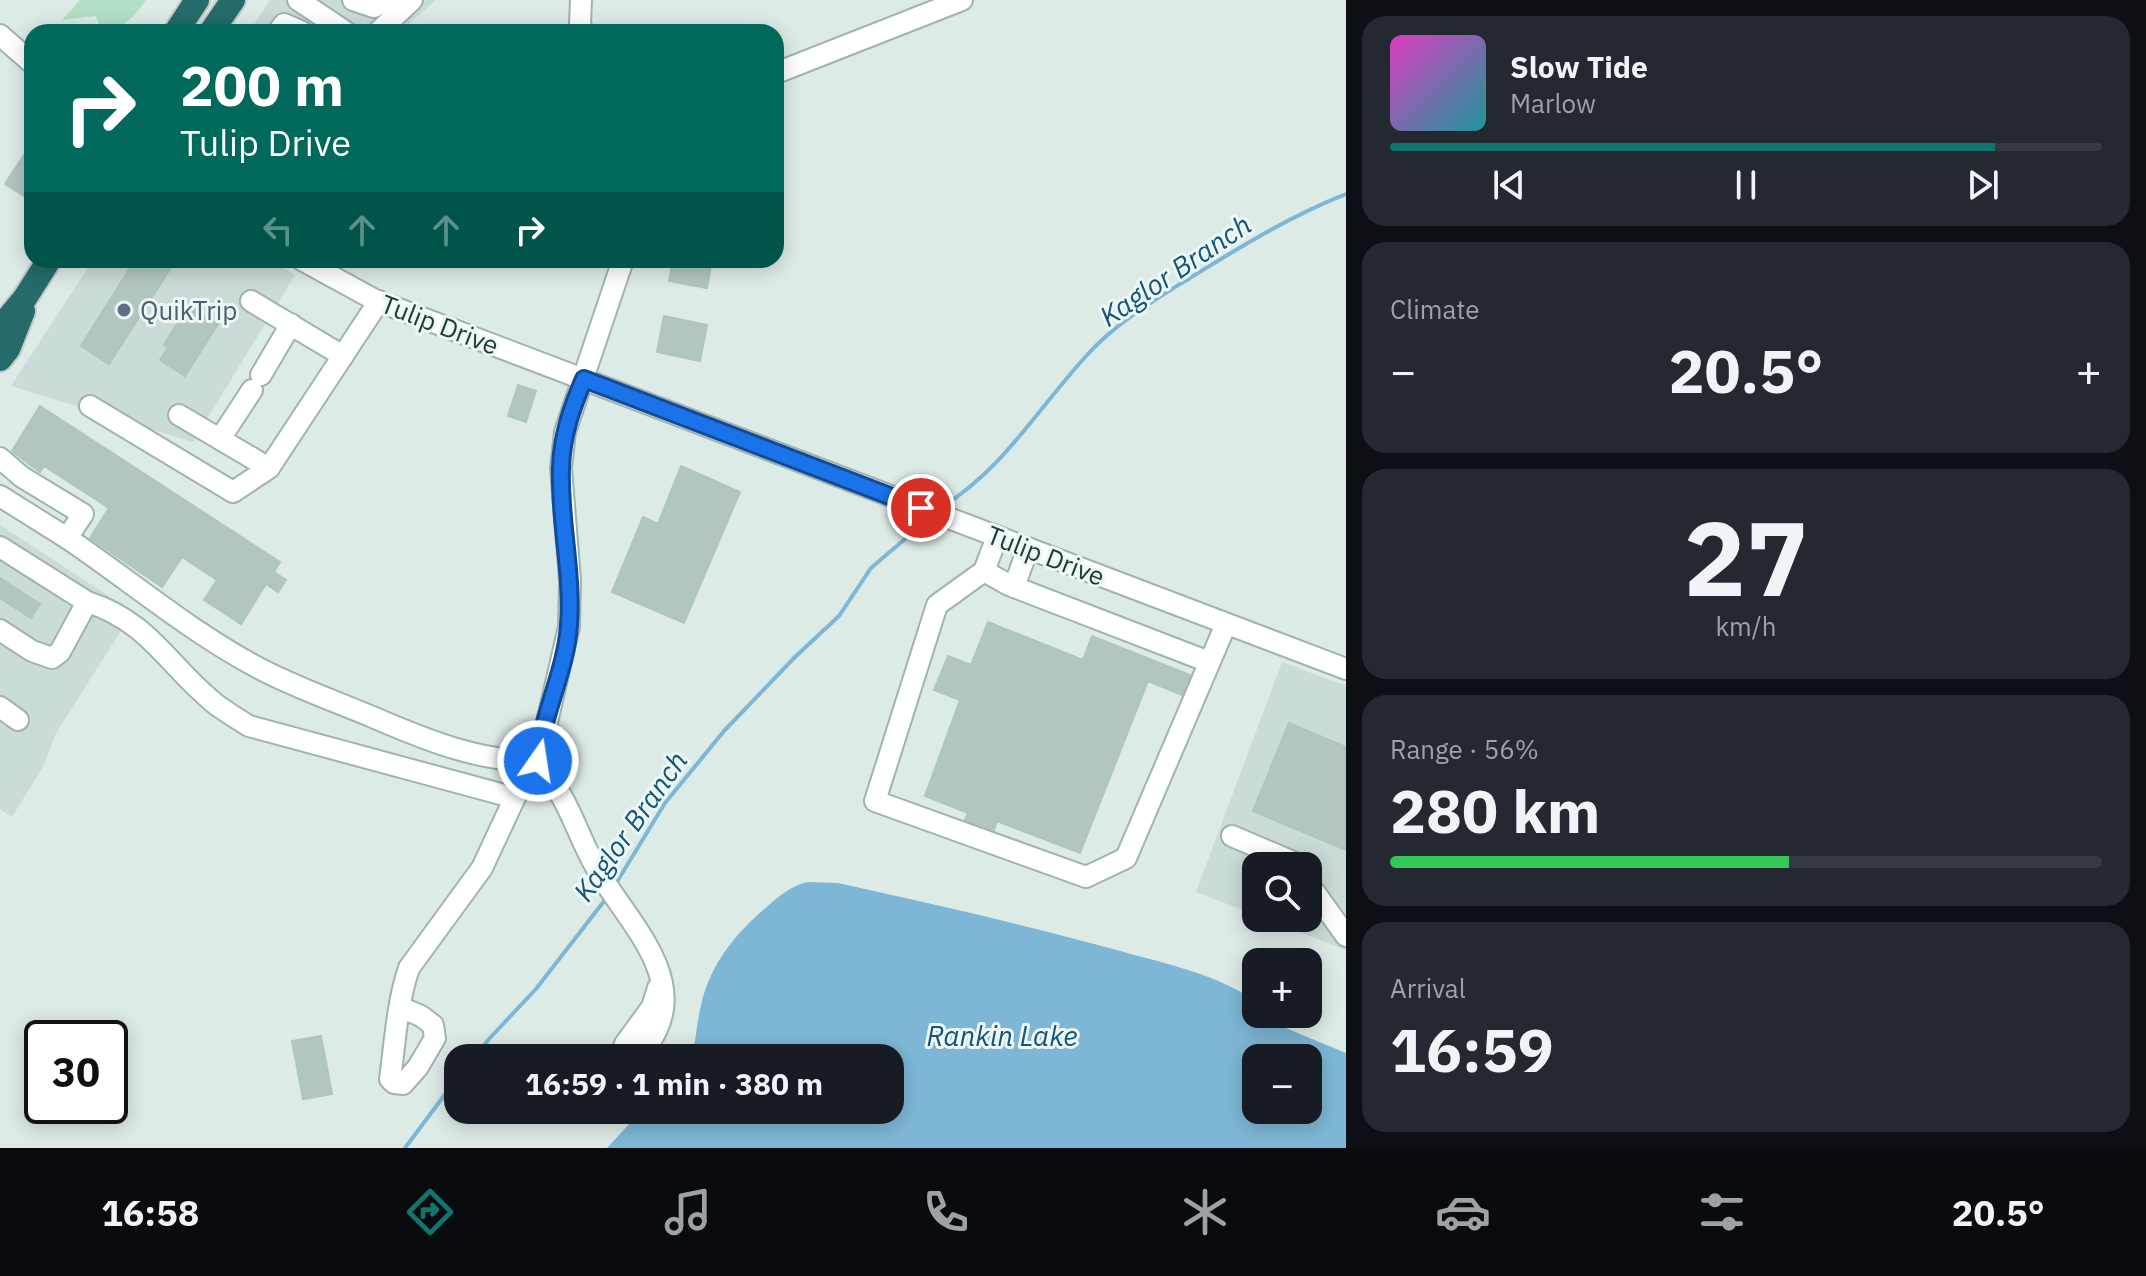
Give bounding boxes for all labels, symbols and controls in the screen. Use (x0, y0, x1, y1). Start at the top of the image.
text: Slow Tide (1510, 47, 1648, 86)
text: 200 m (180, 49, 344, 121)
icon: right (48, 56, 152, 160)
text: Marlow (1510, 86, 1596, 120)
text: Tulip Drive (180, 119, 351, 166)
icon: previous (1487, 163, 1531, 207)
icon: pause (1724, 163, 1768, 207)
icon: next (1961, 163, 2005, 207)
water label: Kaglor Branch (1092, 206, 1258, 334)
icon: left (256, 208, 300, 252)
icon: ahead (340, 208, 384, 252)
icon: ahead (424, 208, 468, 252)
icon: right (508, 208, 552, 252)
street label: Tulip Drive (376, 286, 504, 362)
text: Climate (1390, 292, 1480, 326)
place label: QuikTrip (140, 293, 237, 327)
marker: QuikTrip (115, 301, 133, 319)
text: 20.5° (1669, 331, 1823, 410)
text: − (1390, 342, 1416, 399)
text: + (2076, 342, 2102, 399)
pin (887, 474, 955, 542)
icon: arrive (899, 486, 943, 530)
text: 27 (1684, 489, 1808, 625)
street label: Tulip Drive (982, 517, 1110, 593)
text: km/h (1715, 609, 1777, 643)
position arrow (496, 719, 580, 803)
text: Range · 56% (1390, 732, 1539, 766)
water label: Kaglor Branch (565, 744, 695, 908)
text: 280 km (1390, 771, 1600, 850)
map controls (1242, 852, 1322, 1124)
button: search (1242, 852, 1322, 932)
button: + (1242, 948, 1322, 1028)
text: Arrival (1390, 971, 1466, 1005)
text: 16:59 (1390, 1010, 1554, 1089)
water label: Rankin Lake (927, 1017, 1077, 1054)
speed limit sign: 30 (24, 1020, 128, 1124)
button: − (1242, 1044, 1322, 1124)
text: 16:59 · 1 min · 380 m (525, 1064, 823, 1103)
icon: directions (402, 1184, 458, 1240)
icon: music (660, 1184, 716, 1240)
icon: phone (918, 1184, 974, 1240)
icon: climate (1177, 1184, 1233, 1240)
icon: car (1435, 1184, 1491, 1240)
icon: filters (1694, 1184, 1750, 1240)
text: 16:58 (101, 1189, 199, 1236)
text: 20.5° (1952, 1189, 2045, 1236)

